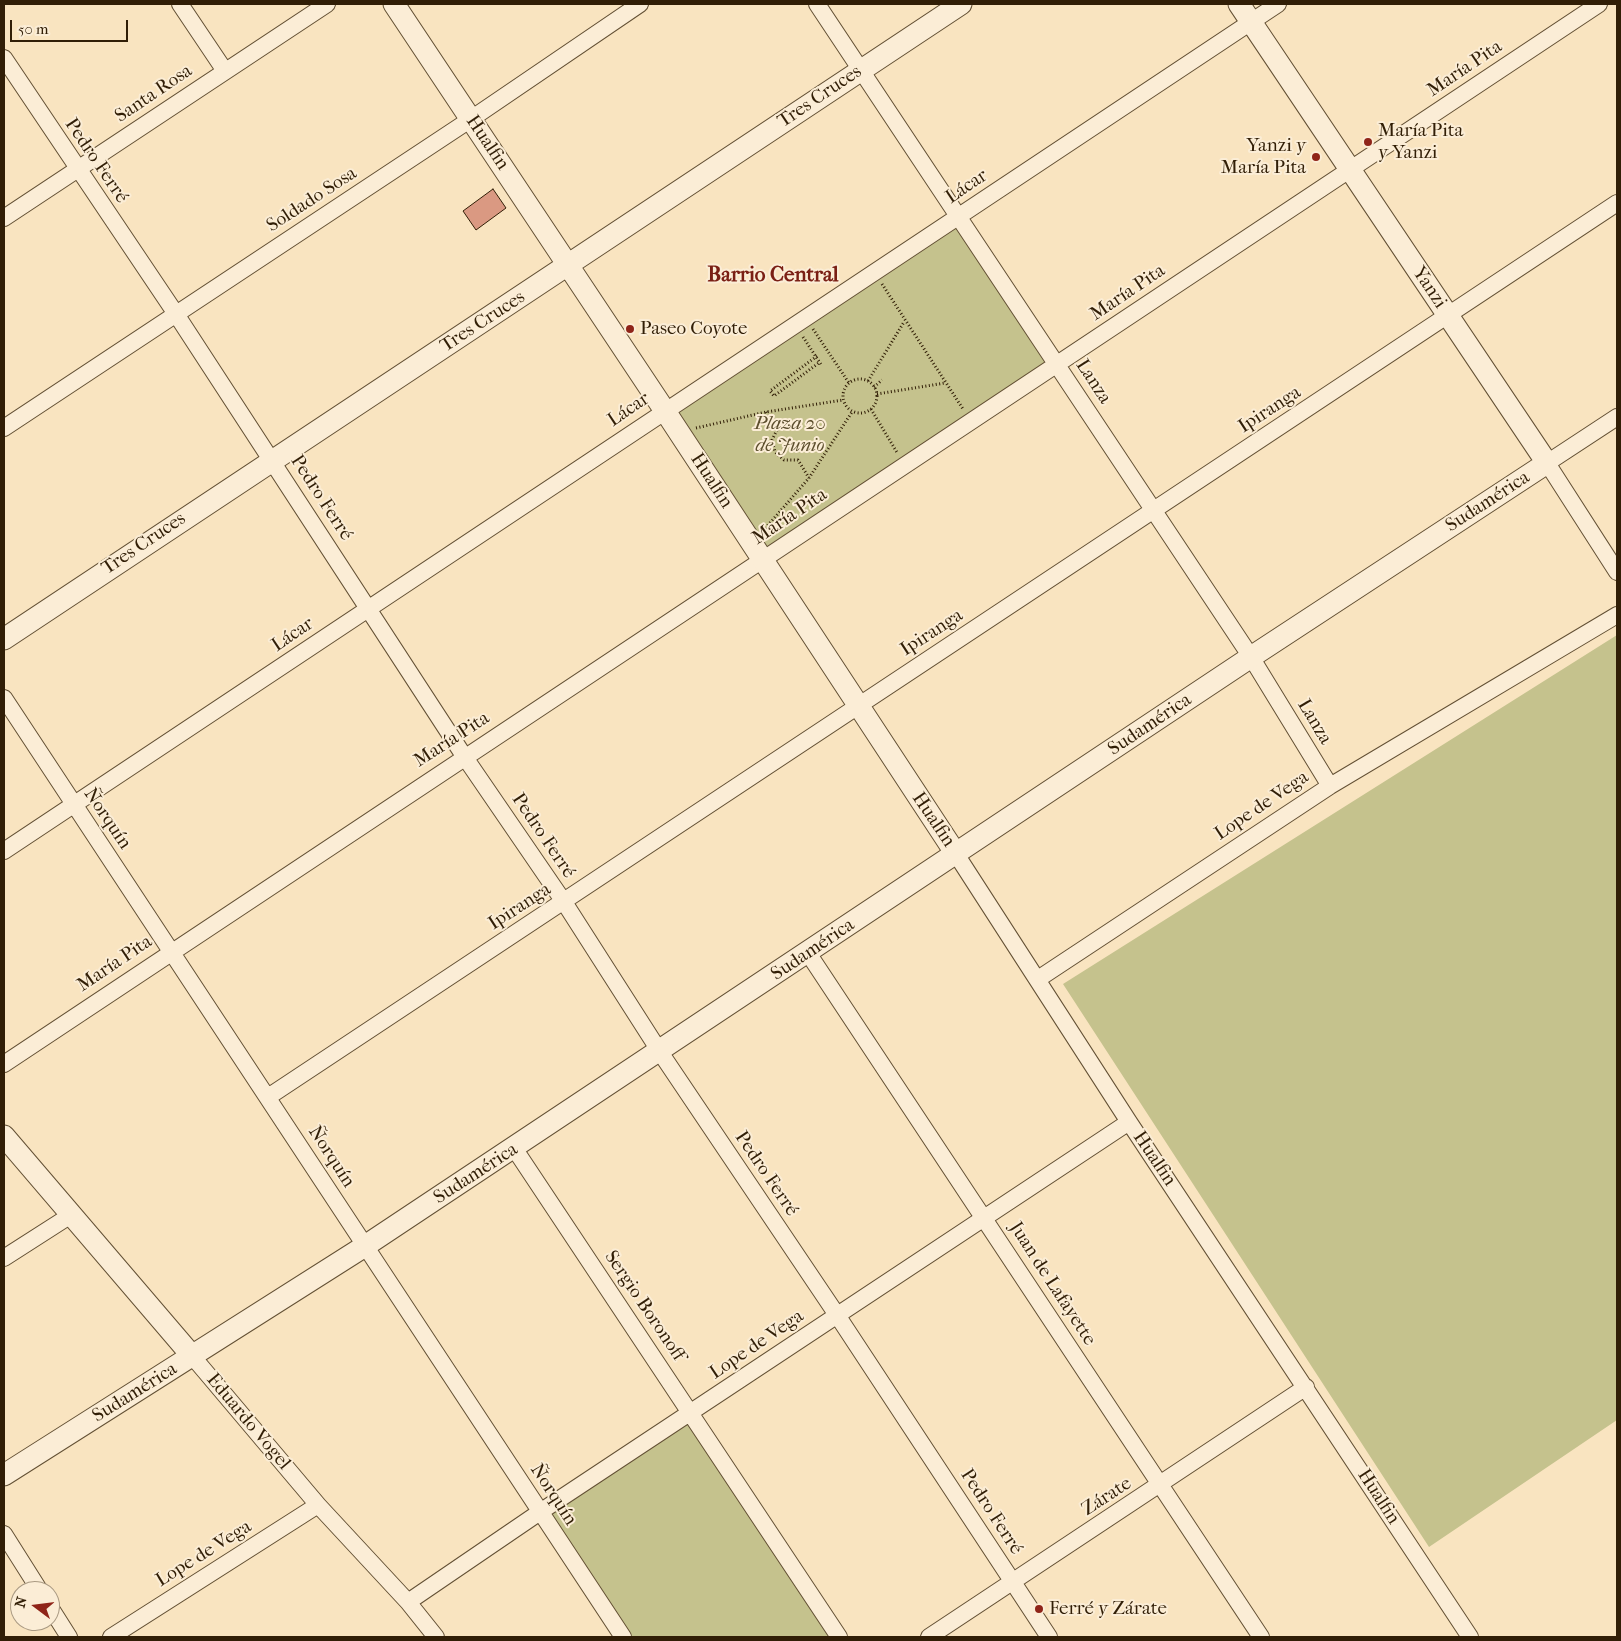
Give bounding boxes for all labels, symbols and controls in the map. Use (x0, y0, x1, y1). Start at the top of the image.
scale bar (12, 10, 130, 42)
text: 50 m (18, 20, 48, 38)
street label: María Pita (1423, 36, 1507, 102)
street label: Santa Rosa (111, 60, 197, 128)
street label: Tres Cruces (774, 61, 866, 133)
street label: Hualfin (460, 111, 514, 175)
street label: Pedro Ferré (59, 114, 133, 208)
place label: María Pita y Yanzi (1378, 120, 1463, 164)
place label: Yanzi y María Pita (1221, 135, 1306, 179)
marker: María Pita y Yanzi (1362, 136, 1374, 148)
marker: Yanzi y María Pita (1310, 151, 1322, 163)
street label: Soldado Sosa (263, 162, 361, 238)
street label: Lácar (942, 165, 992, 209)
street label: María Pita (1086, 260, 1170, 326)
district label: Barrio Central (708, 263, 838, 289)
street label: Yanzi (1407, 263, 1451, 313)
street label: Tres Cruces (436, 286, 530, 358)
place label: Paseo Coyote (640, 318, 747, 340)
marker: Paseo Coyote (624, 323, 636, 335)
street label: Lanza (1070, 355, 1116, 409)
street label: Ipiranga (1234, 381, 1306, 439)
street label: Lácar (604, 388, 654, 432)
park label: Plaza 20 de Junio (754, 413, 826, 457)
street label: Hualfin (685, 449, 737, 513)
street label: Pedro Ferré (285, 451, 357, 545)
street label: Sudamérica (1442, 466, 1534, 538)
street label: María Pita (748, 484, 832, 550)
street label: Tres Cruces (98, 508, 190, 580)
street label: Ipiranga (896, 604, 968, 662)
street label: Lácar (268, 613, 318, 657)
street label: Sudamérica (1104, 689, 1196, 761)
street label: Lanza (1292, 695, 1336, 749)
street label: María Pita (410, 707, 494, 773)
street label: Lope de Vega (1211, 766, 1313, 846)
street label: Ñorquín (78, 784, 136, 854)
street label: Hualfin (906, 788, 960, 852)
street label: Pedro Ferré (506, 789, 580, 883)
street label: Ipiranga (484, 878, 556, 936)
street label: Sudamérica (767, 914, 859, 986)
street label: María Pita (73, 931, 157, 997)
street label: Ñorquín (303, 1122, 359, 1192)
street label: Pedro Ferré (729, 1127, 803, 1221)
street label: Hualfin (1127, 1127, 1181, 1191)
street label: Sudamérica (430, 1138, 522, 1210)
street label: Juan de Lafayette (1004, 1218, 1100, 1350)
street label: Sergio Boronoff (599, 1247, 689, 1365)
street label: Lope de Vega (706, 1305, 808, 1385)
street label: Sudamérica (89, 1358, 181, 1428)
street label: Eduardo Vogel (201, 1369, 295, 1475)
street label: Ñorquín (525, 1460, 581, 1530)
street label: Pedro Ferré (955, 1465, 1027, 1559)
street label: Hualfin (1352, 1465, 1404, 1529)
street label: Zárate (1078, 1473, 1136, 1521)
street label: Lope de Vega (152, 1516, 256, 1592)
north arrow (10, 1581, 60, 1631)
text: N (11, 1595, 31, 1610)
place label: Ferré y Zárate (1049, 1598, 1167, 1620)
marker: Ferré y Zárate (1033, 1603, 1045, 1615)

